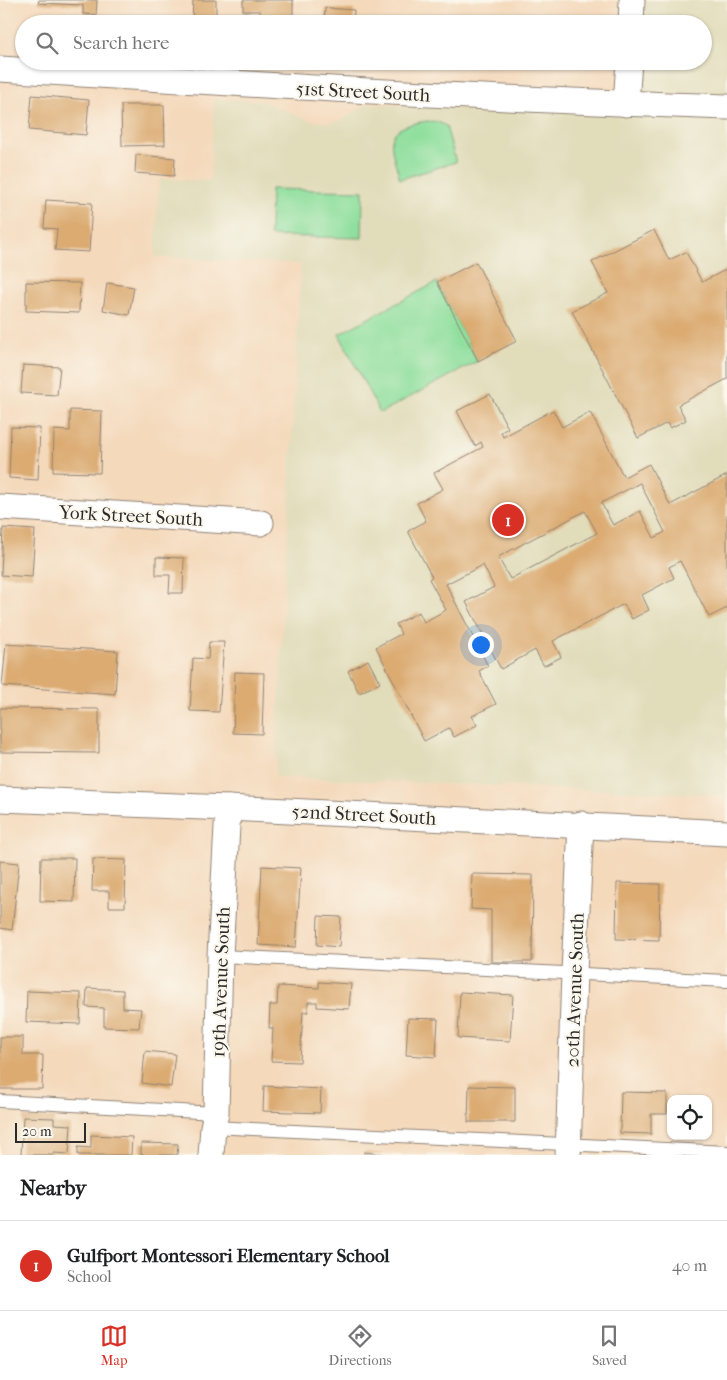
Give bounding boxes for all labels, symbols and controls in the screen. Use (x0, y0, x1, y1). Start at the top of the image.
search box (15, 15, 712, 70)
icon: search (33, 29, 61, 57)
text: Search here (73, 32, 169, 54)
street label: 51st Street South (295, 77, 431, 107)
street label: York Street South (57, 501, 204, 531)
pin: 1 (492, 501, 524, 539)
your location (468, 632, 494, 658)
street label: 52nd Street South (291, 800, 437, 830)
street label: 19th Avenue South (207, 906, 235, 1058)
street label: 20th Avenue South (561, 912, 589, 1068)
map controls (667, 1095, 712, 1140)
button: locate (667, 1095, 712, 1140)
scale bar (15, 1120, 86, 1143)
text: 20 m (22, 1123, 52, 1140)
text: Nearby (20, 1176, 86, 1200)
text: Gulfport Montessori Elementary School (67, 1245, 390, 1267)
text: 1 (33, 1256, 39, 1275)
text: 40 m (672, 1256, 707, 1275)
text: School (67, 1267, 112, 1286)
tab: Map (100, 1322, 128, 1369)
tab: Directions (329, 1322, 392, 1369)
tab: Saved (592, 1322, 627, 1369)

